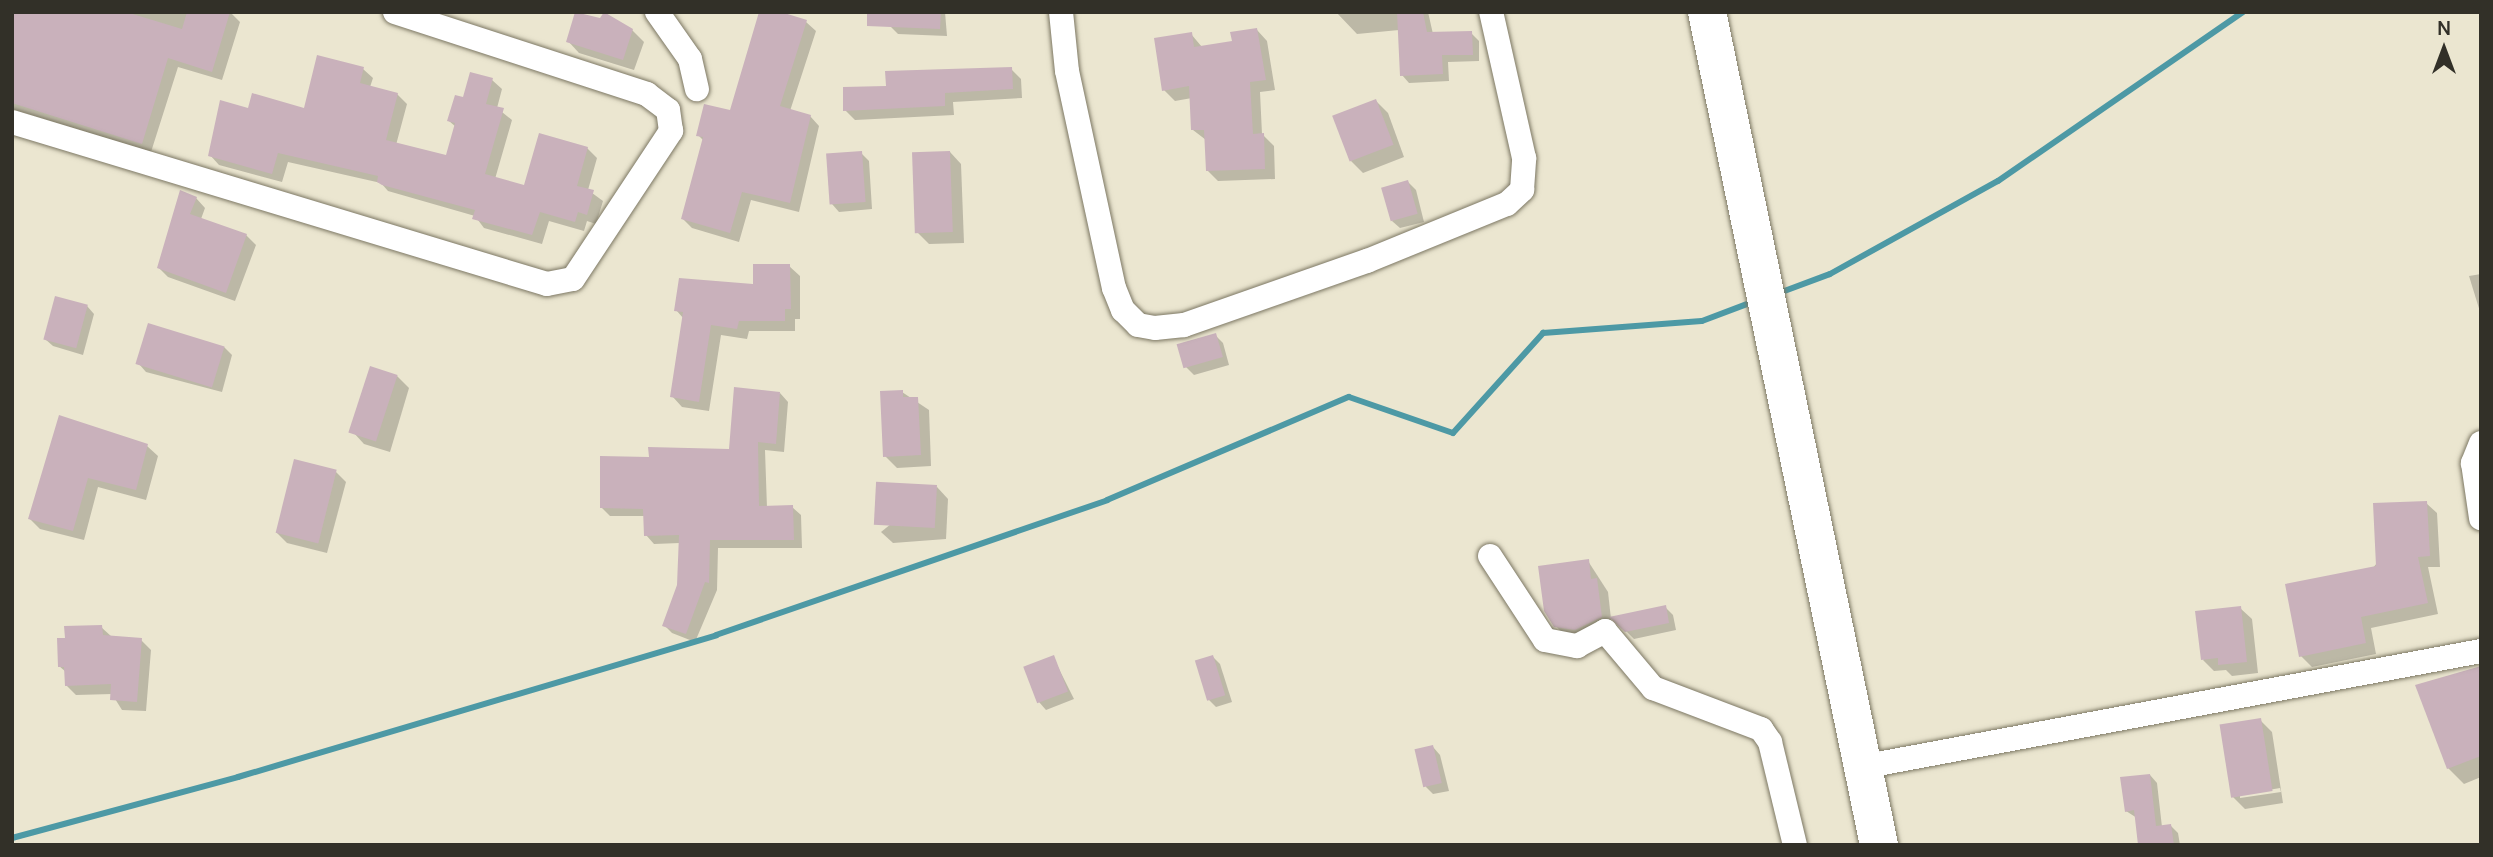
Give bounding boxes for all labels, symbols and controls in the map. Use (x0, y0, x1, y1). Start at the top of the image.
north arrow (2409, 14, 2479, 84)
text: N (2437, 15, 2451, 41)

